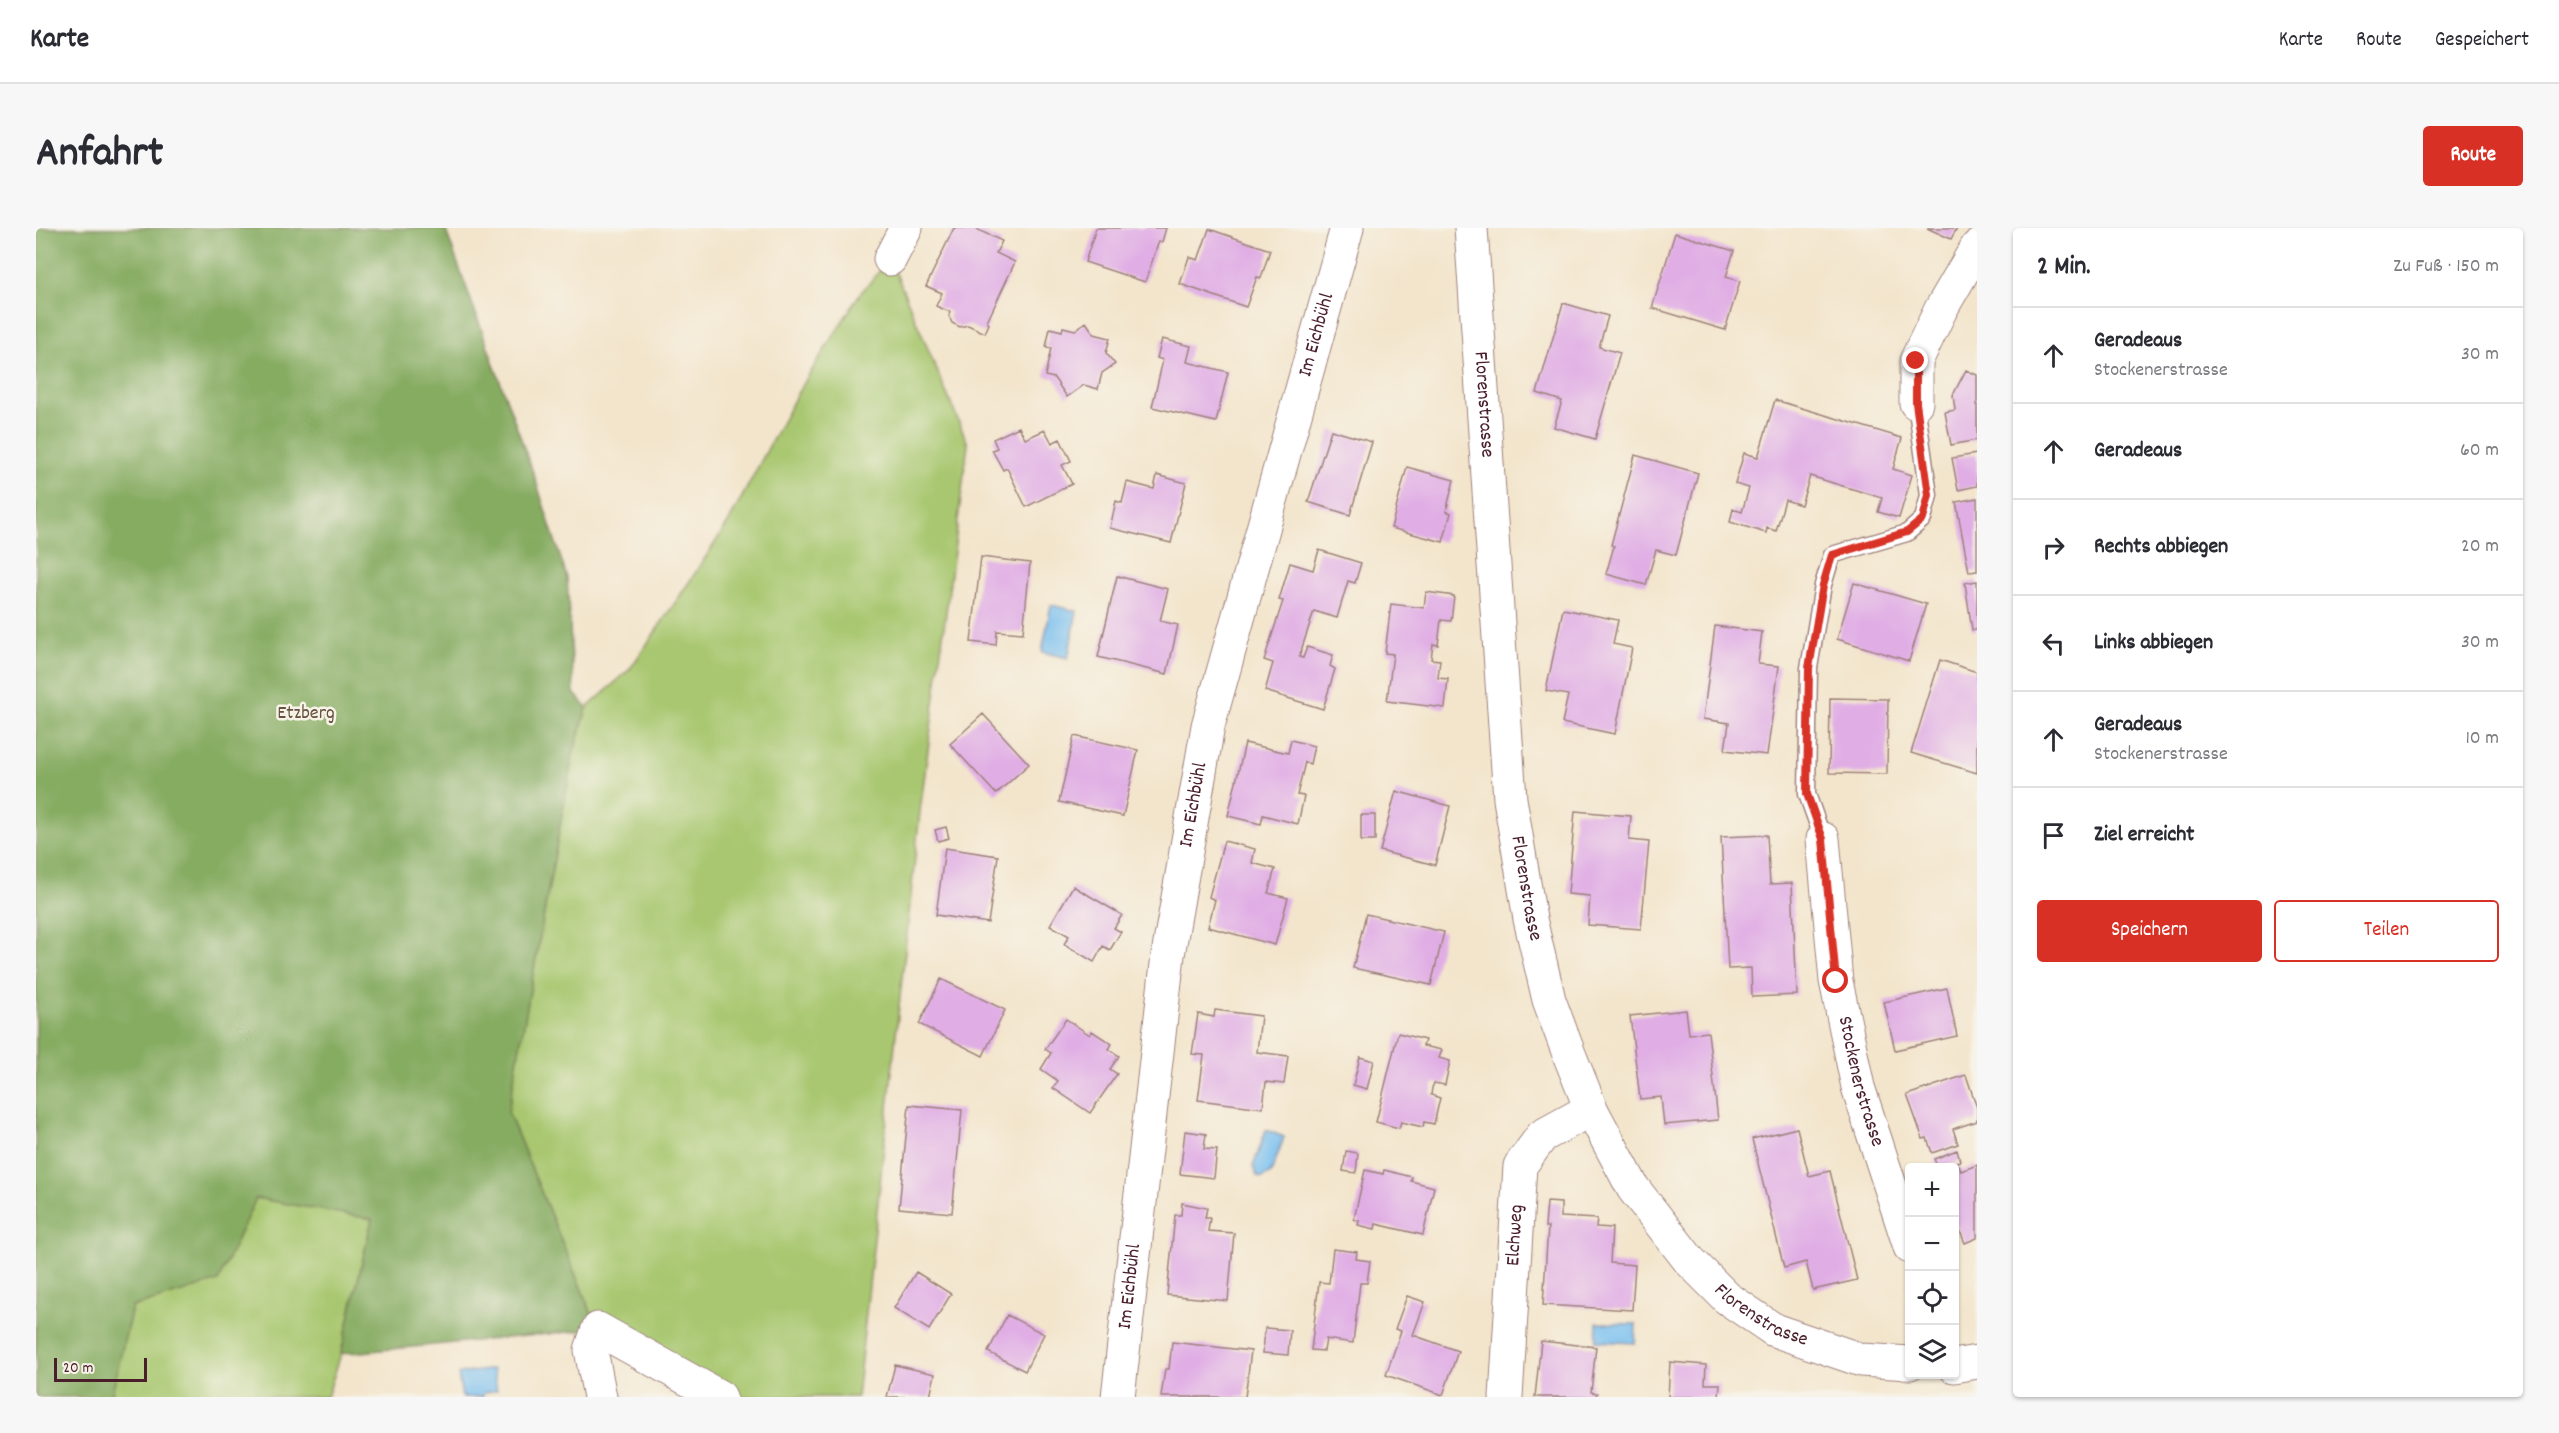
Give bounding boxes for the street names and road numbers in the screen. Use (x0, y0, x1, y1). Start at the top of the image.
street label: Im Eichbühl (1292, 290, 1342, 380)
street label: Florenstrasse (1465, 351, 1501, 459)
street label: Im Eichbühl (1173, 760, 1215, 850)
street label: Florenstrasse (1502, 834, 1549, 944)
street label: Stockenerstrasse (1830, 1014, 1891, 1151)
street label: Elchweg (1500, 1204, 1532, 1267)
street label: Im Eichbühl (1112, 1242, 1149, 1331)
street label: Florenstrasse (1707, 1278, 1812, 1355)

